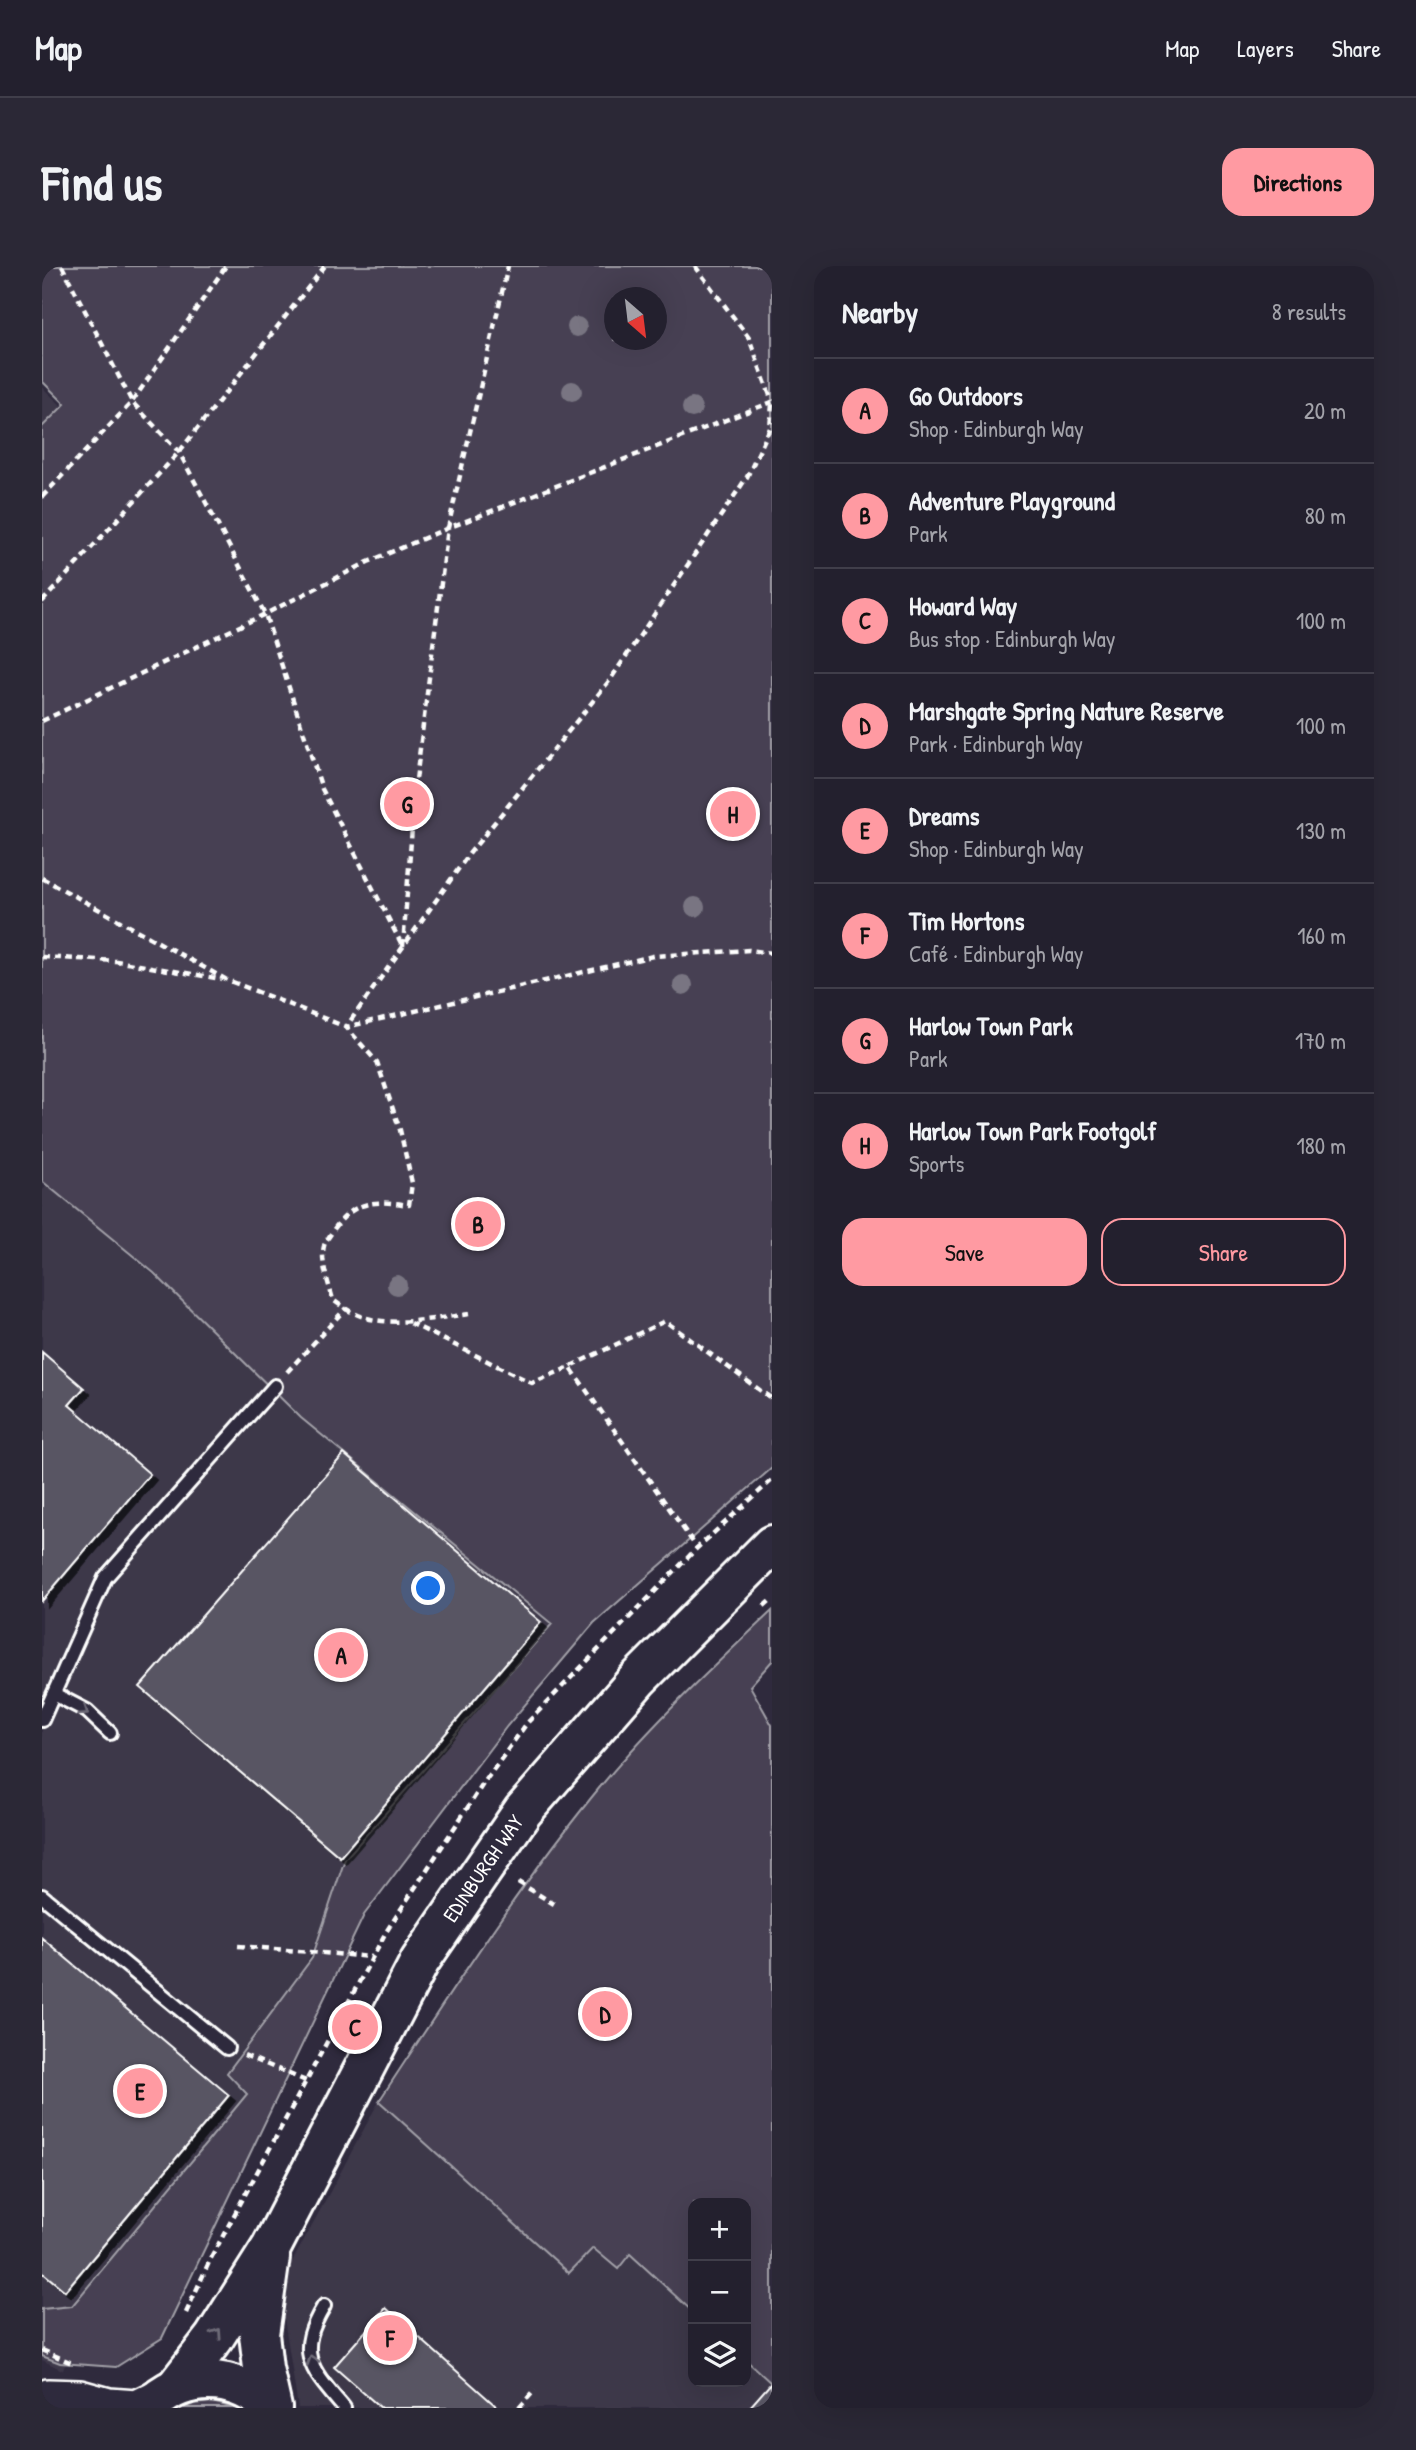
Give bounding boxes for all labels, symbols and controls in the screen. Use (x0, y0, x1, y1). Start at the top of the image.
text: Map (35, 26, 82, 70)
text: Map (1165, 32, 1199, 64)
text: Layers (1237, 32, 1294, 64)
text: Share (1332, 32, 1381, 64)
button: Directions (1222, 148, 1374, 216)
text: Find us (42, 149, 162, 215)
north arrow (604, 287, 667, 350)
text: Nearby (842, 292, 918, 332)
text: 8 results (1272, 296, 1346, 327)
text: Go Outdoors (909, 378, 1023, 413)
text: A (859, 395, 871, 426)
text: 20 m (1304, 395, 1346, 426)
text: Shop · Edinburgh Way (909, 413, 1084, 444)
text: Adventure Playground (909, 483, 1115, 518)
text: B (859, 500, 871, 531)
text: 80 m (1305, 500, 1346, 531)
text: Park (909, 518, 947, 549)
text: Howard Way (909, 588, 1017, 623)
text: C (859, 605, 871, 636)
text: 100 m (1296, 605, 1346, 636)
text: Bus stop · Edinburgh Way (909, 623, 1115, 654)
text: Marshgate Spring Nature Reserve (909, 693, 1224, 728)
text: D (860, 710, 870, 741)
text: 100 m (1296, 710, 1346, 741)
text: Park · Edinburgh Way (909, 728, 1083, 759)
pin: G (384, 778, 430, 830)
pin: H (710, 788, 756, 840)
text: Dreams (909, 798, 980, 833)
text: E (860, 815, 870, 846)
text: 130 m (1296, 815, 1346, 846)
text: Shop · Edinburgh Way (909, 833, 1084, 864)
text: Tim Hortons (909, 903, 1025, 938)
text: F (861, 920, 869, 951)
text: 160 m (1297, 920, 1346, 951)
text: Café · Edinburgh Way (909, 938, 1084, 969)
text: Harlow Town Park (909, 1008, 1073, 1043)
text: G (859, 1025, 871, 1056)
text: 170 m (1295, 1025, 1346, 1056)
text: Park (909, 1043, 947, 1074)
text: Harlow Town Park Footgolf (909, 1113, 1157, 1148)
text: H (860, 1130, 870, 1161)
text: 180 m (1296, 1130, 1346, 1161)
text: Sports (909, 1148, 964, 1179)
pin: B (455, 1198, 501, 1250)
button: Save (842, 1218, 1087, 1286)
button: Share (1101, 1218, 1346, 1286)
your location (411, 1571, 445, 1605)
pin: A (318, 1629, 364, 1681)
one-way arrow (76, 1703, 89, 1716)
street label: EDINBURGH WAY (436, 1808, 531, 1928)
pin: D (582, 1988, 628, 2040)
pin: C (332, 2001, 378, 2053)
pin: E (117, 2065, 163, 2117)
map controls (688, 2198, 751, 2387)
button: + (688, 2198, 751, 2261)
button: − (688, 2261, 751, 2324)
pin: F (367, 2312, 413, 2364)
button: layers (688, 2324, 751, 2387)
one-way arrow (209, 2328, 221, 2341)
one-way arrow (306, 2354, 320, 2366)

